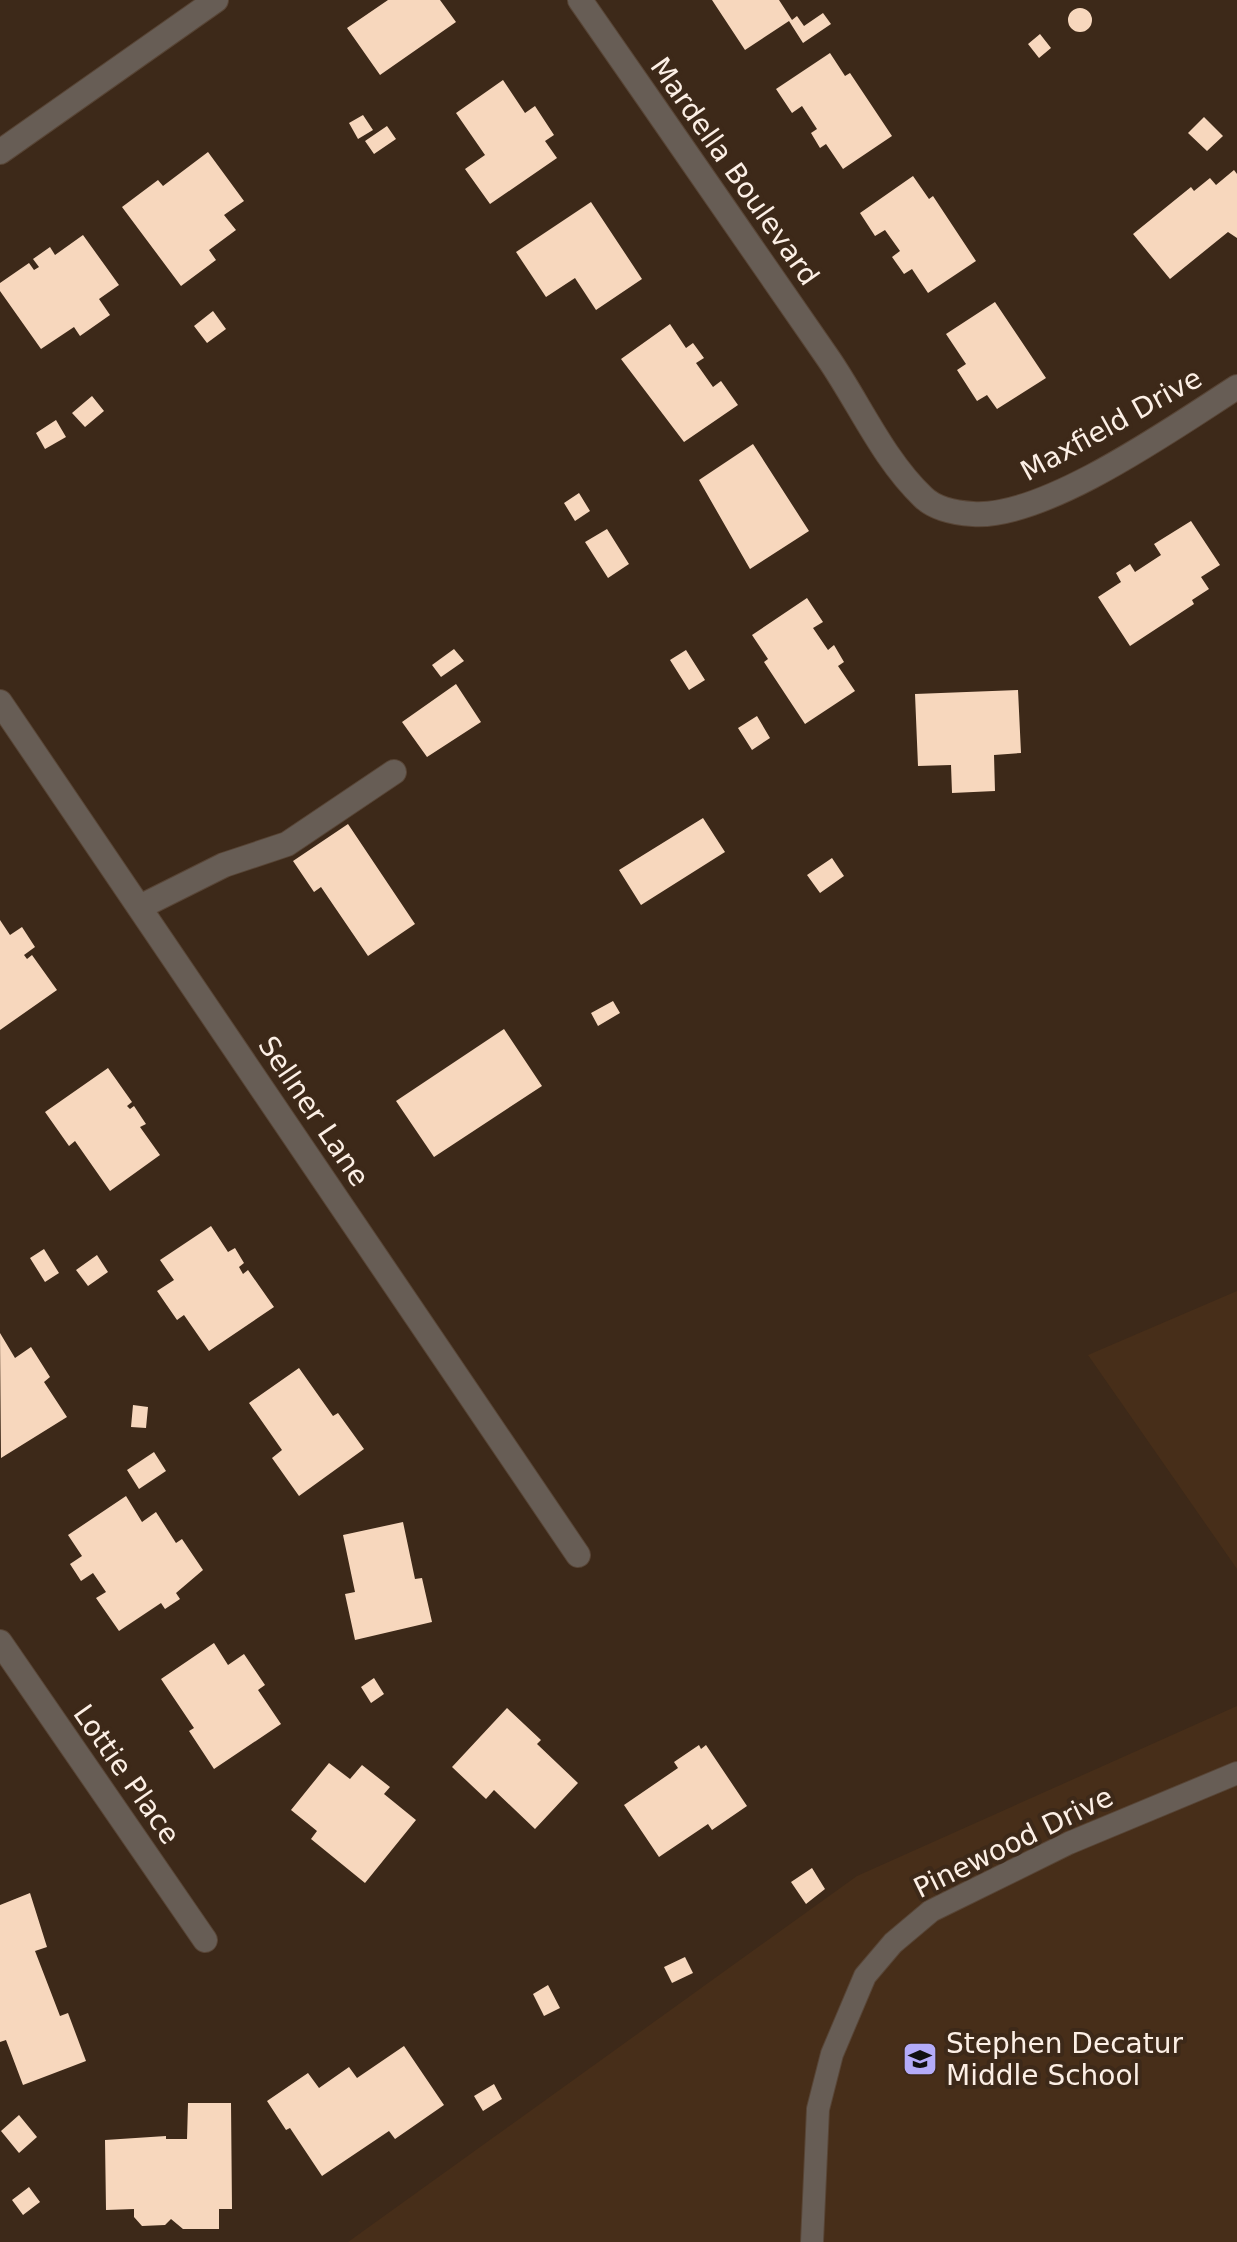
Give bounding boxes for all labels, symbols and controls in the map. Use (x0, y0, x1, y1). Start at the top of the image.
street label: Mardella Boulevard (643, 51, 826, 292)
street label: Maxfield Drive (1015, 361, 1208, 488)
street label: Sellner Lane (251, 1030, 376, 1193)
street label: Lottie Place (66, 1698, 187, 1850)
street label: Pinewood Drive (908, 1780, 1118, 1905)
place label: Stephen Decatur Middle School (946, 2027, 1183, 2092)
school or university icon: Stephen Decatur Middle School (901, 2040, 939, 2078)

